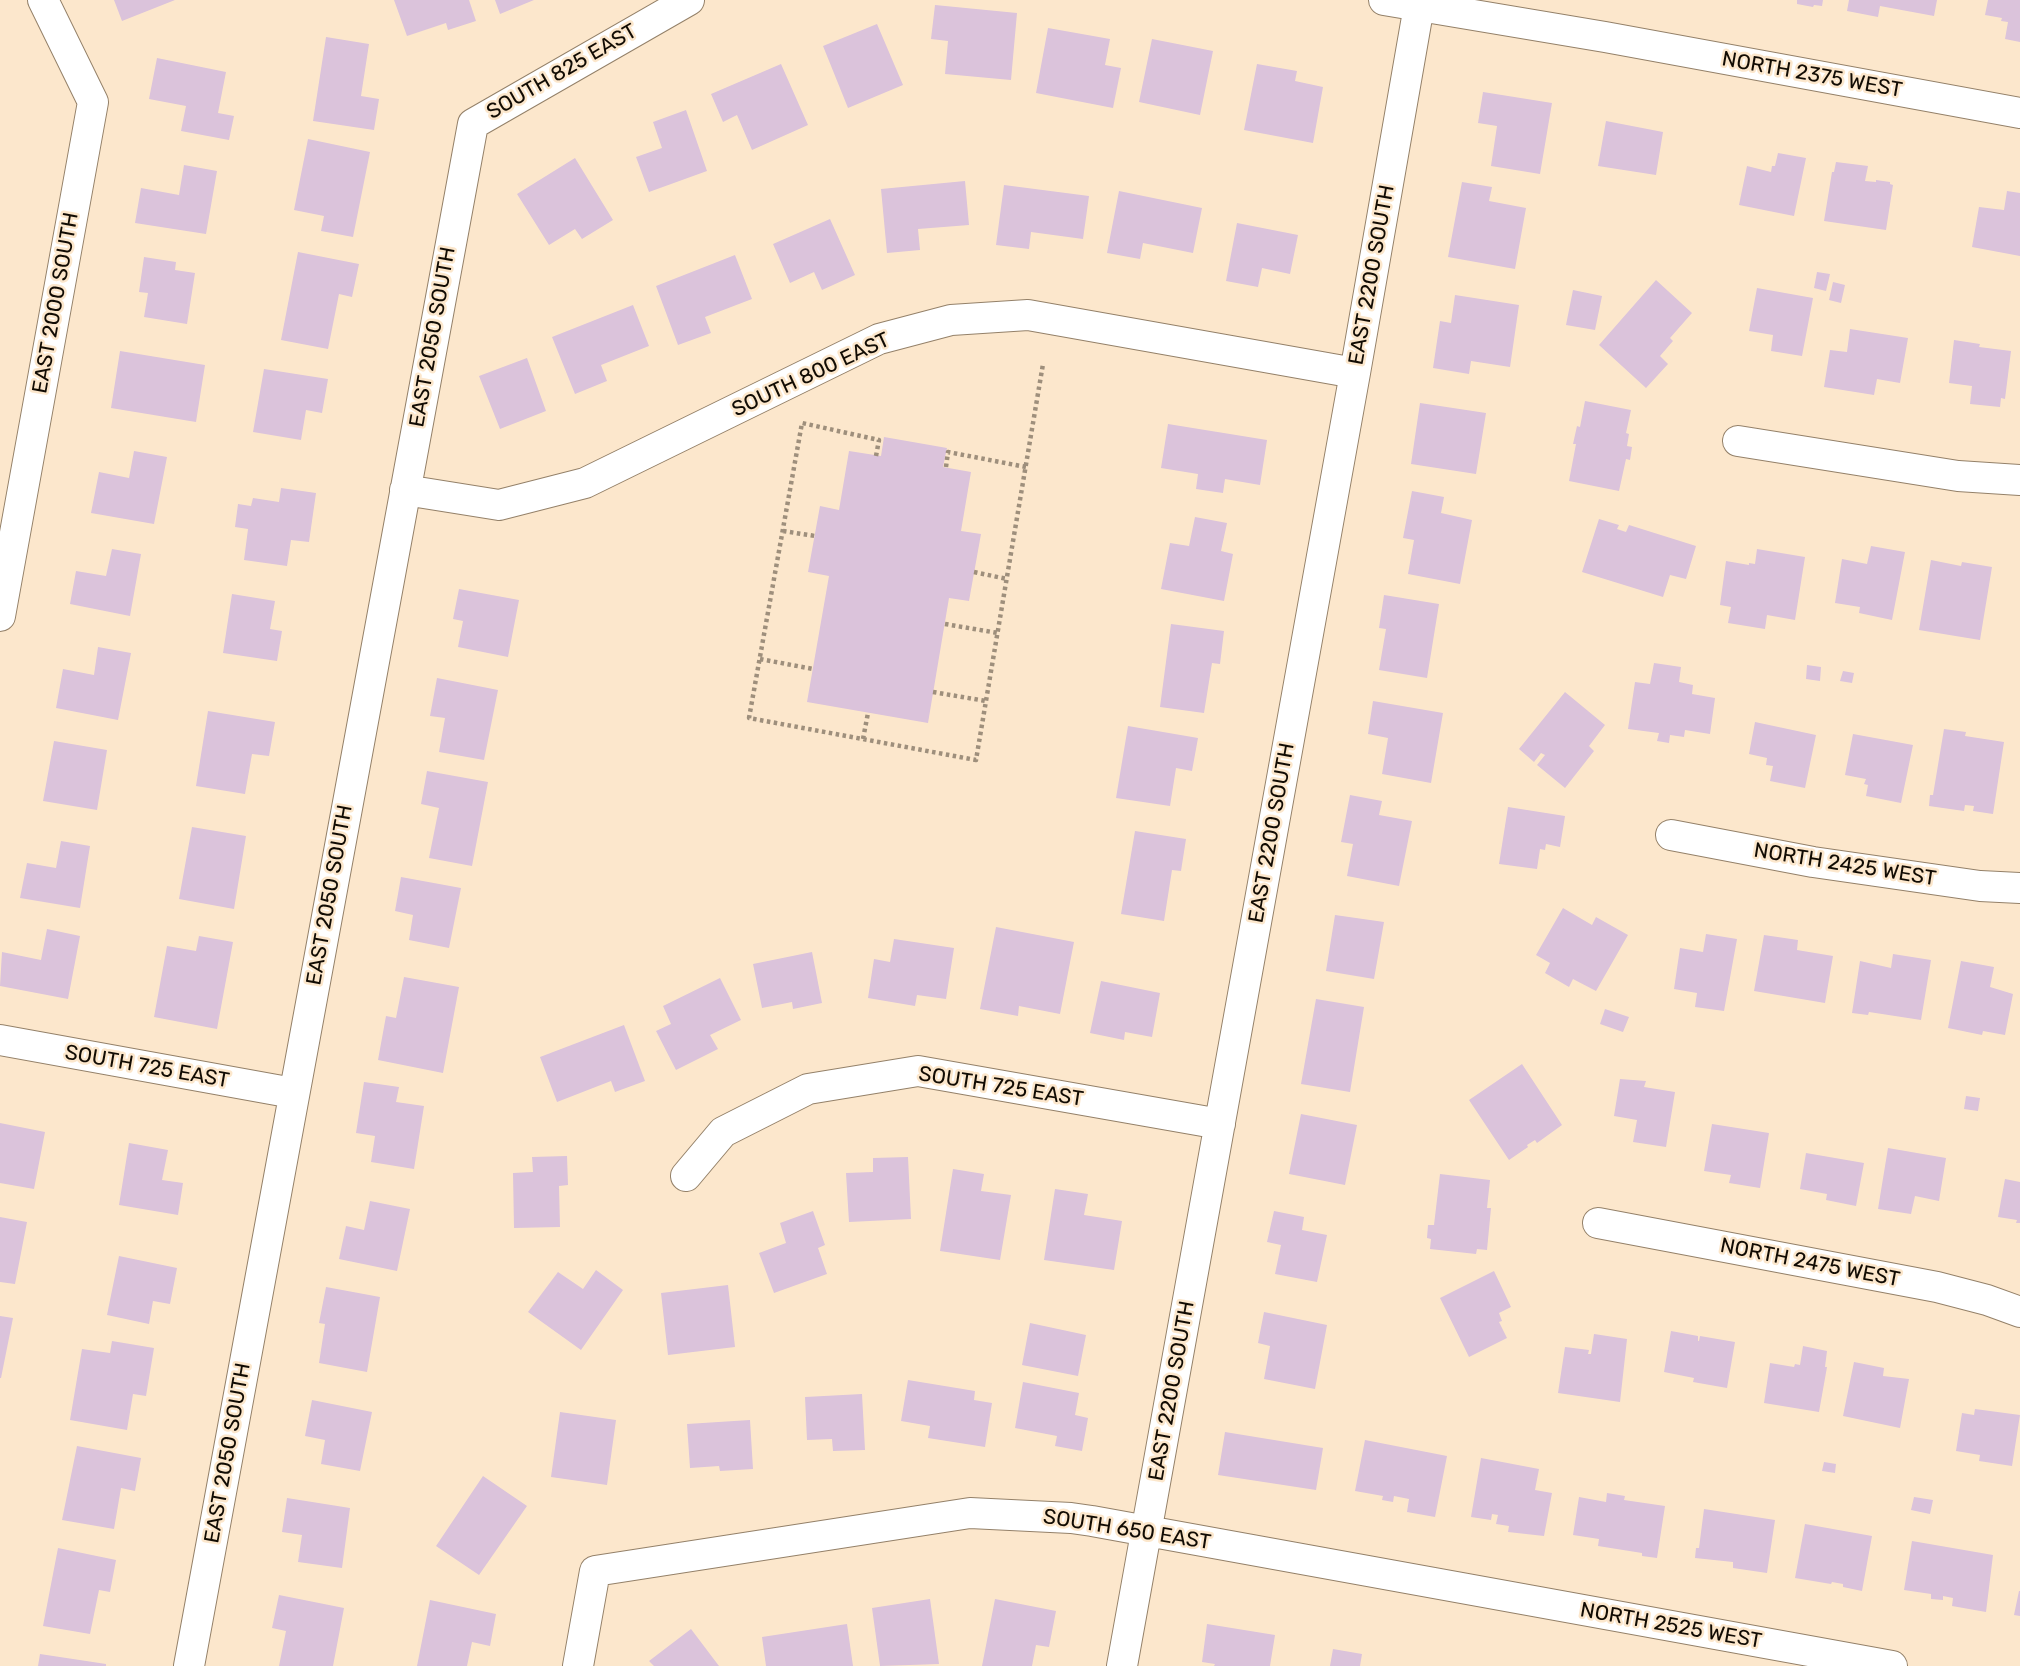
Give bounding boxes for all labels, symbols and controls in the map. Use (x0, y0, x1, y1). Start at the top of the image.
street label: SOUTH 825 EAST (482, 19, 642, 125)
street label: NORTH 2375 WEST (1720, 47, 1904, 103)
street label: EAST 2200 SOUTH (1344, 183, 1400, 367)
street label: EAST 2000 SOUTH (28, 210, 84, 396)
street label: EAST 2050 SOUTH (405, 245, 461, 429)
street label: SOUTH 800 EAST (728, 327, 894, 423)
street label: EAST 2200 SOUTH (1244, 741, 1300, 925)
street label: EAST 2050 SOUTH (302, 803, 358, 987)
street label: NORTH 2425 WEST (1752, 838, 1938, 892)
street label: SOUTH 725 EAST (63, 1040, 231, 1094)
street label: SOUTH 725 EAST (917, 1062, 1085, 1112)
street label: NORTH 2475 WEST (1718, 1233, 1902, 1293)
street label: EAST 2200 SOUTH (1144, 1299, 1200, 1483)
street label: EAST 2050 SOUTH (200, 1361, 256, 1545)
street label: SOUTH 650 EAST (1041, 1504, 1213, 1556)
street label: NORTH 2525 WEST (1578, 1598, 1764, 1654)

